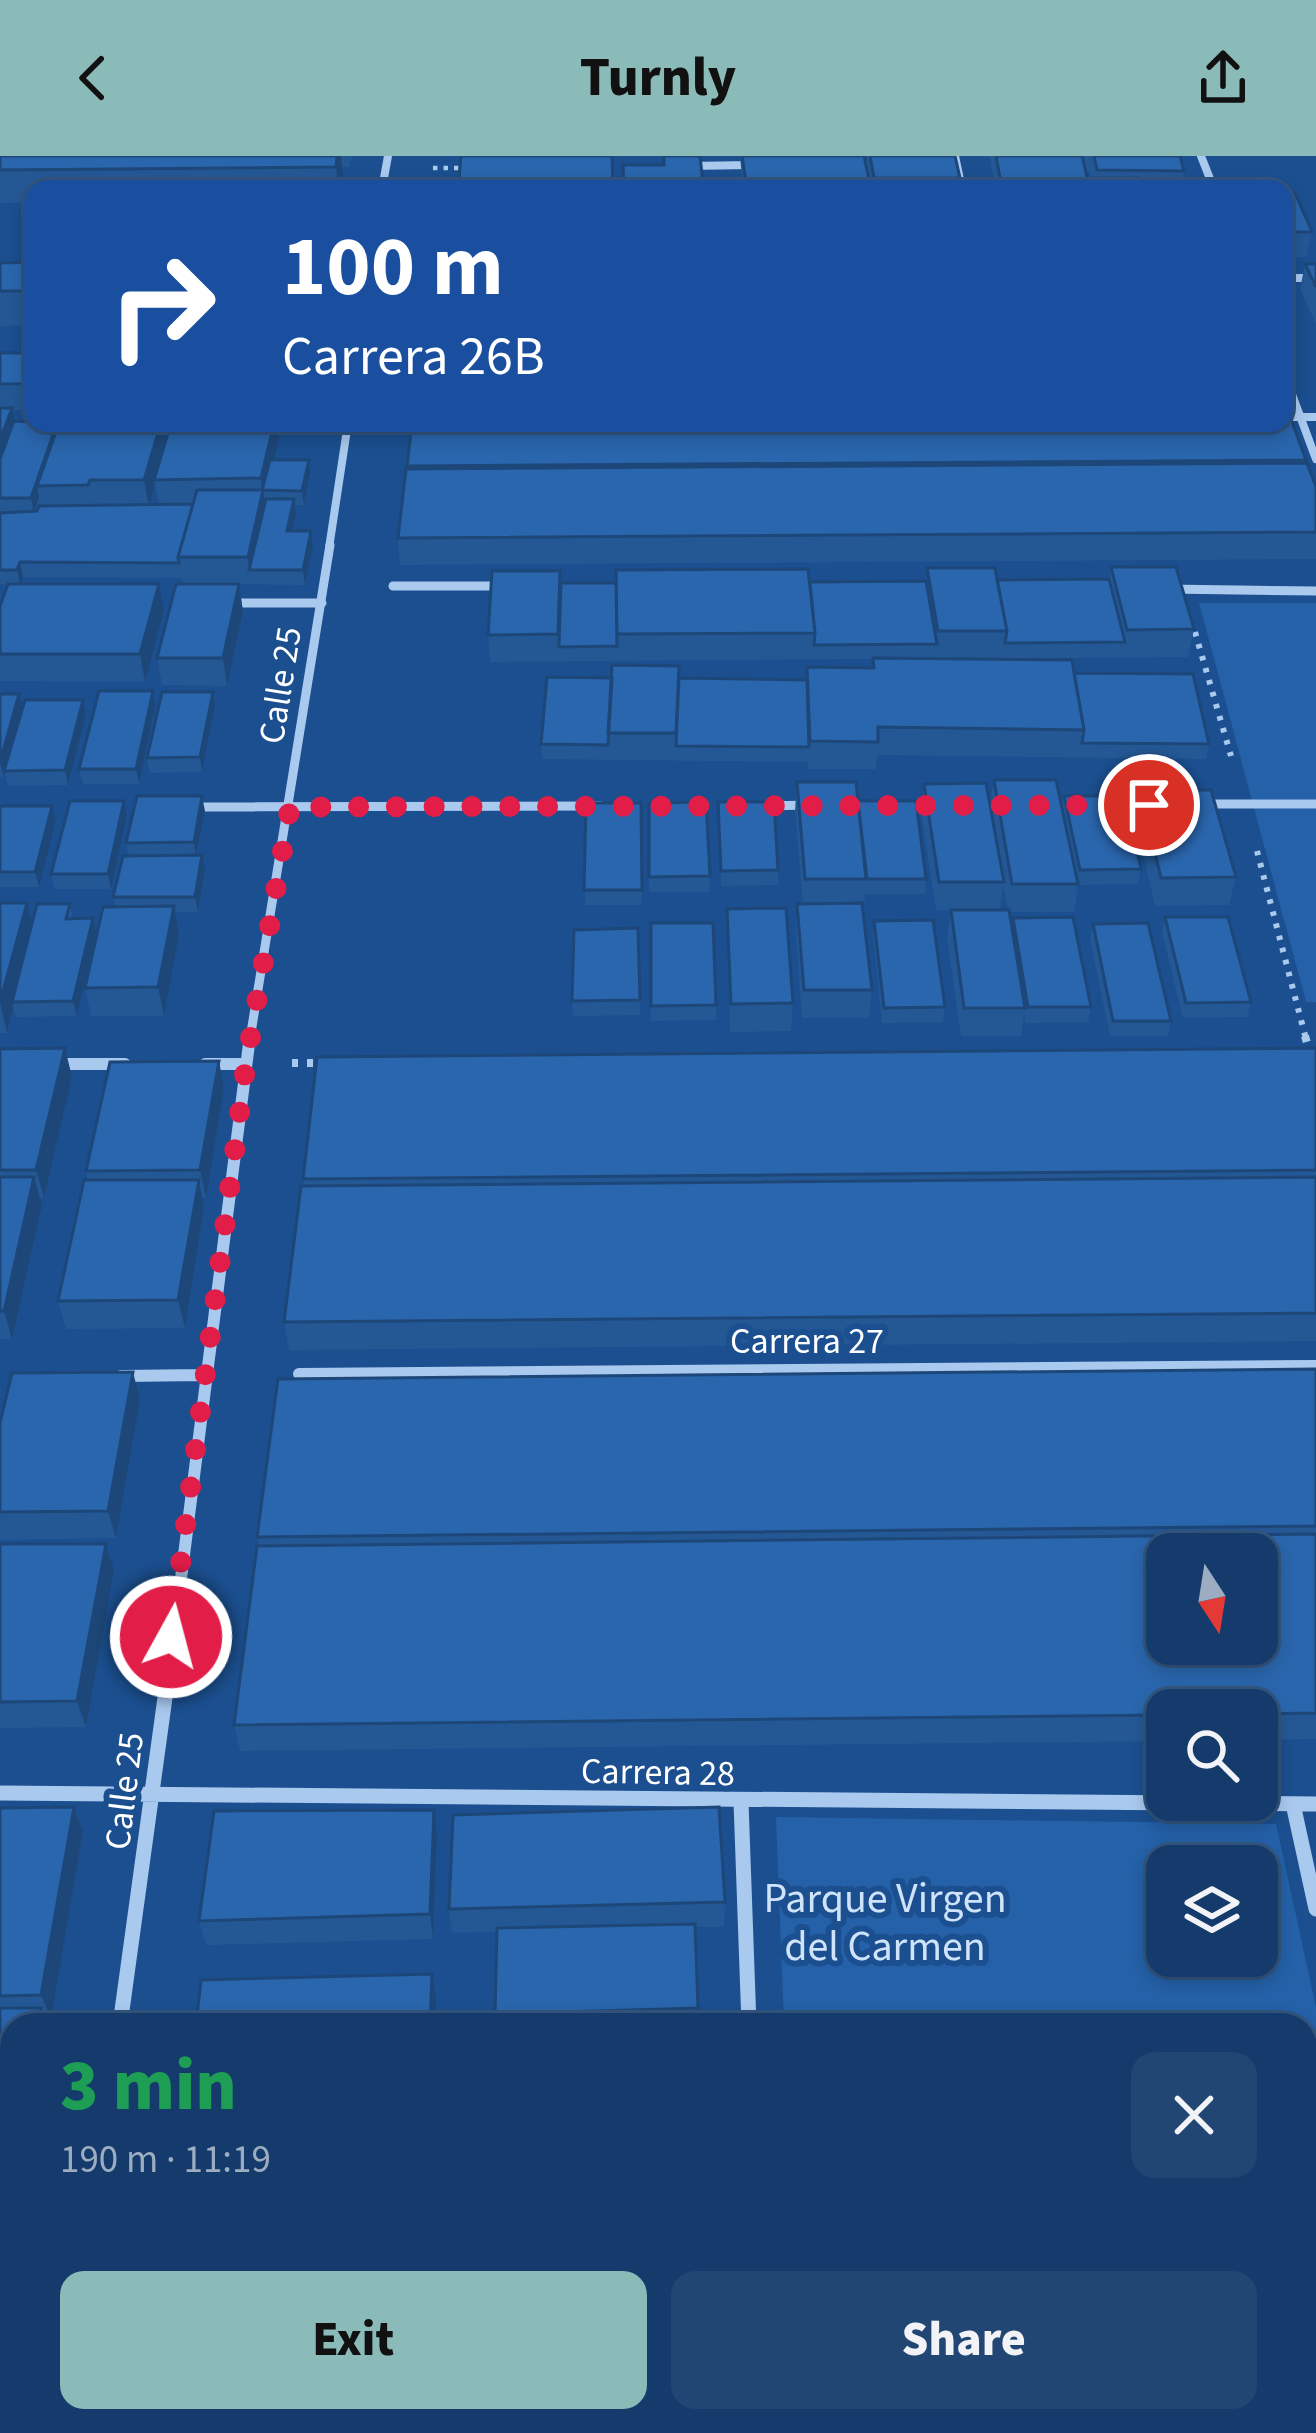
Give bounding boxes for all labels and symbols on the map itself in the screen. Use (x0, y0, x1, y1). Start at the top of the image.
street label: Calle 25 (246, 623, 315, 747)
pin (1098, 754, 1200, 856)
street label: Carrera 27 (730, 1316, 884, 1367)
north arrow (1146, 1533, 1278, 1665)
position arrow (108, 1574, 234, 1700)
street label: Calle 25 (92, 1730, 157, 1853)
street label: Carrera 28 (581, 1746, 735, 1799)
park label: Parque Virgen del Carmen (763, 1869, 1007, 1977)

